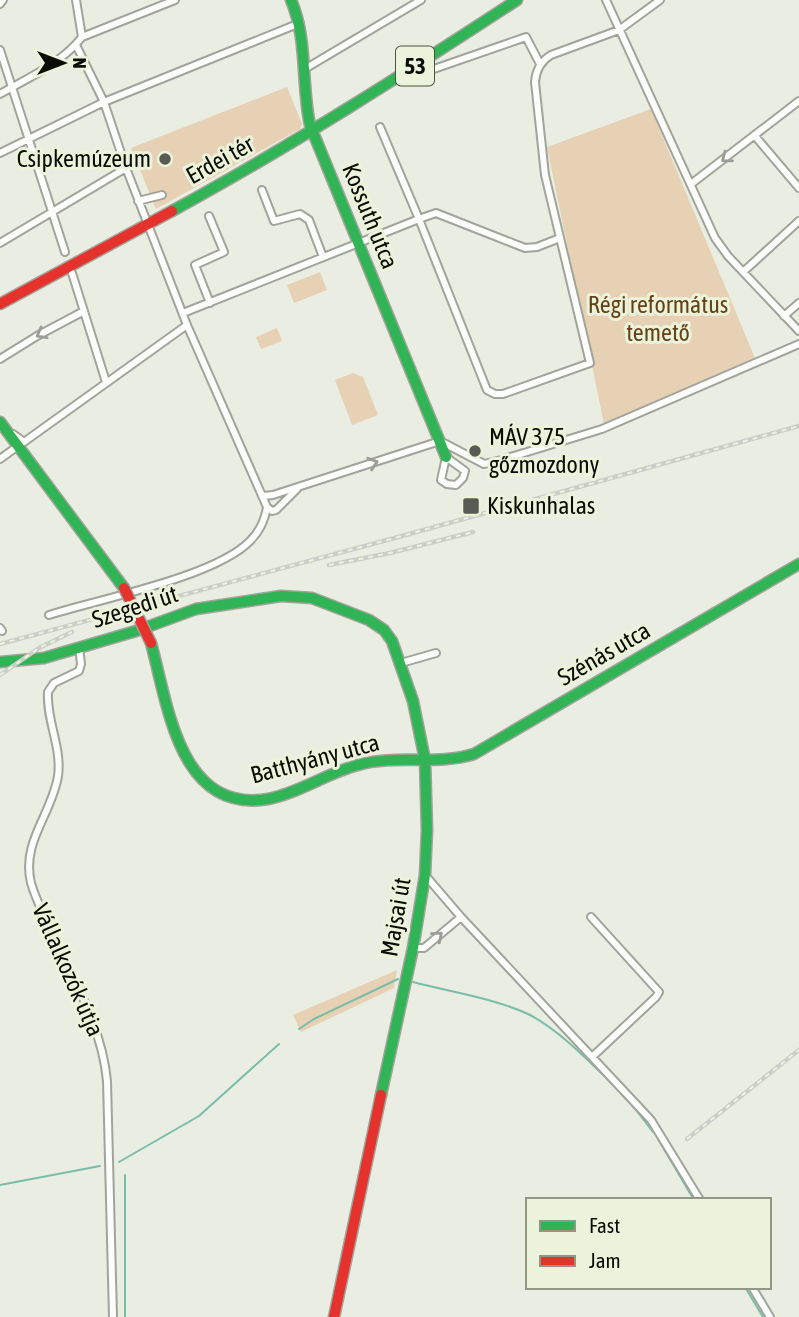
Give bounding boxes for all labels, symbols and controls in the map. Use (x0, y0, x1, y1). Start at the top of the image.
north arrow (28, 28, 98, 98)
road number: 53 (396, 46, 434, 86)
text: N (69, 57, 91, 69)
street label: Erdei tér (181, 130, 259, 189)
place label: Csipkemúzeum (17, 145, 151, 172)
one-way arrow (721, 149, 733, 162)
marker: Csipkemúzeum (157, 151, 173, 167)
street label: Kossuth utca (337, 159, 404, 272)
park label: Régi református temető (588, 291, 728, 346)
one-way arrow (36, 326, 49, 339)
place label: MÁV 375 gőzmozdony (489, 423, 600, 478)
marker: MÁV 375 gőzmozdony (467, 443, 483, 459)
one-way arrow (366, 457, 378, 471)
place label: Kiskunhalas (487, 492, 595, 519)
marker: Kiskunhalas (461, 496, 481, 516)
street label: Szegedi út (89, 580, 181, 633)
street label: Szénás utca (553, 616, 655, 691)
street label: Batthyány utca (248, 728, 382, 789)
street label: Majsai út (375, 875, 416, 959)
street label: Vállalkozók útja (27, 899, 110, 1040)
one-way arrow (431, 931, 443, 944)
legend (526, 1198, 771, 1289)
text: Fast (589, 1213, 620, 1237)
text: Jam (589, 1248, 621, 1272)

